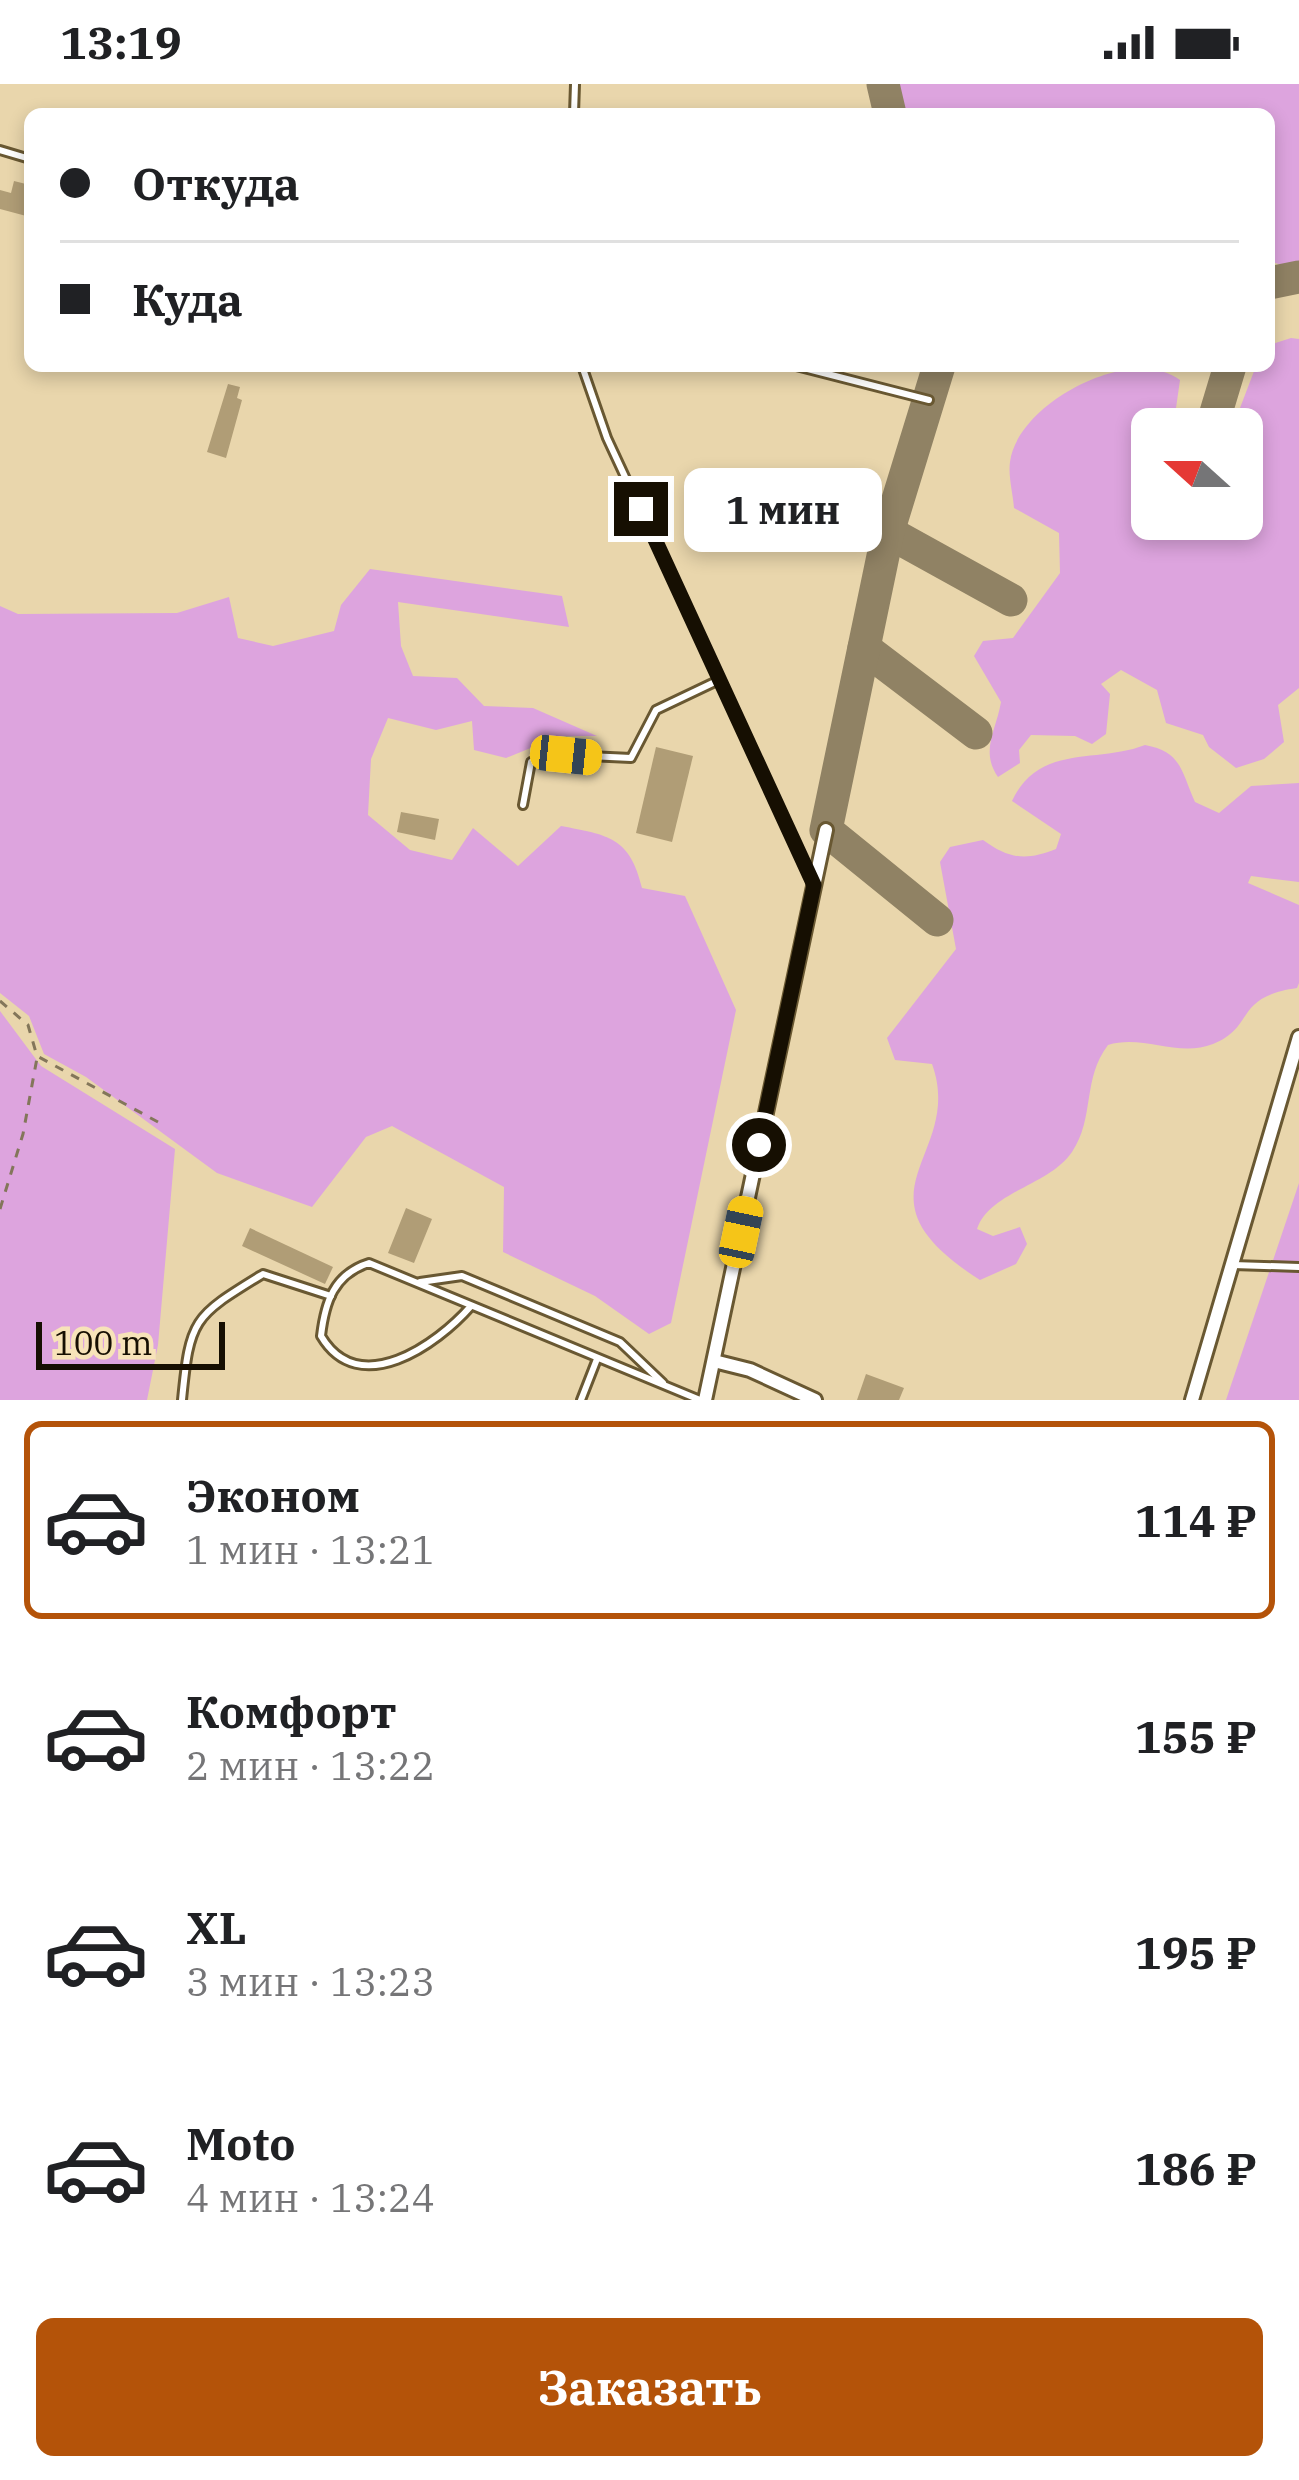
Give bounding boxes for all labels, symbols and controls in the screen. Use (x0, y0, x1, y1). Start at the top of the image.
text: 13:19 (60, 13, 182, 71)
text: Откуда (132, 154, 300, 212)
text: Куда (132, 270, 243, 328)
north arrow (1131, 408, 1263, 540)
map controls (1131, 408, 1263, 540)
callout: 1 мин (683, 467, 881, 551)
route end (614, 482, 668, 536)
text: 1 мин (726, 484, 840, 535)
car (528, 733, 604, 777)
route start (732, 1118, 786, 1172)
car (716, 1193, 766, 1271)
scale bar (36, 1316, 225, 1369)
text: 100 m (54, 1321, 153, 1364)
icon: car (42, 1466, 150, 1574)
text: Эконом (186, 1466, 360, 1524)
text: 114 ₽ (1135, 1491, 1257, 1549)
text: 1 мин · 13:21 (186, 1524, 435, 1575)
icon: car (42, 1682, 150, 1790)
text: Комфорт (186, 1682, 397, 1740)
text: 155 ₽ (1135, 1707, 1257, 1765)
text: 2 мин · 13:22 (186, 1740, 435, 1791)
icon: car (42, 1898, 150, 2006)
text: XL (186, 1898, 247, 1956)
text: 195 ₽ (1135, 1923, 1257, 1981)
text: 3 мин · 13:23 (186, 1956, 435, 2007)
icon: car (42, 2114, 150, 2222)
text: Moto (186, 2114, 296, 2172)
text: 186 ₽ (1135, 2139, 1257, 2197)
text: 4 мин · 13:24 (186, 2172, 435, 2223)
button: Заказать (36, 2318, 1263, 2456)

